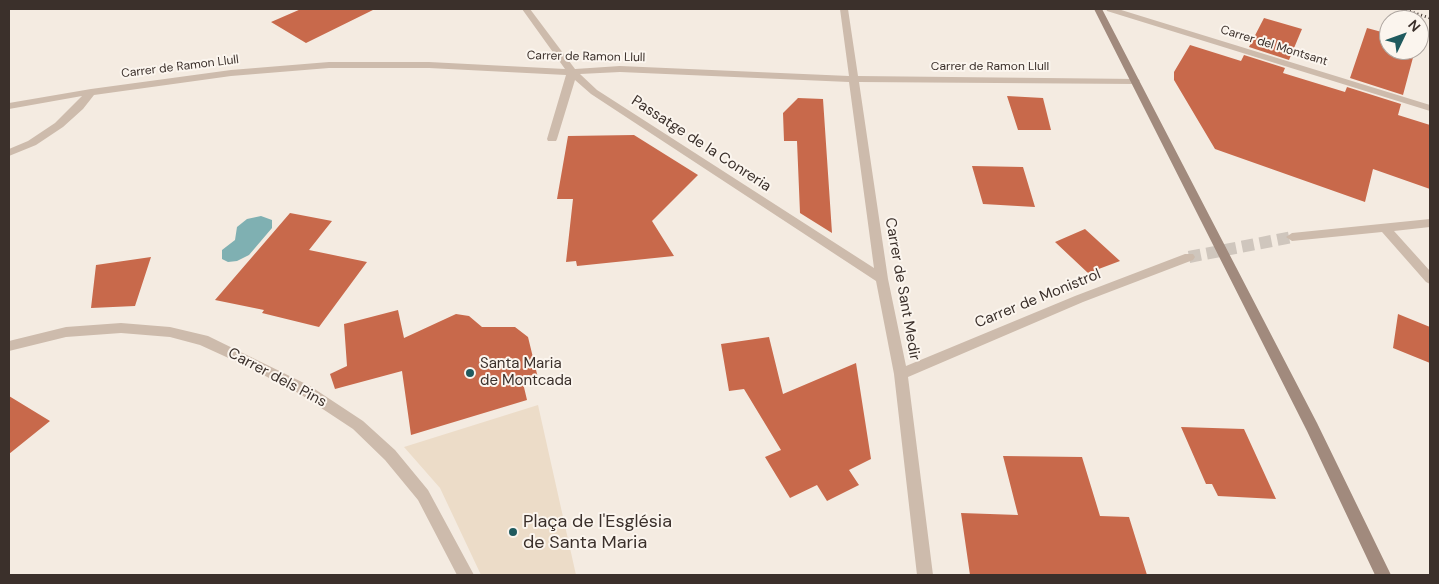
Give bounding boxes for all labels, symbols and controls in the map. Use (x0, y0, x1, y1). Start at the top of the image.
north arrow (1379, 10, 1429, 60)
text: N (1404, 16, 1425, 35)
street label: Carrer del Montsant (1219, 23, 1329, 69)
street label: Carrer de Ramon Llull (527, 49, 645, 65)
street label: Carrer de Ramon Llull (120, 53, 240, 81)
street label: Carrer de Ramon Llull (931, 60, 1049, 74)
street label: Passatge de la Conreria (628, 92, 774, 196)
street label: Carrer de Sant Medir (881, 216, 923, 362)
street label: Carrer de Monistrol (973, 266, 1103, 332)
street label: Carrer dels Pins (225, 344, 329, 412)
place label: Santa Maria de Montcada (480, 355, 572, 390)
marker: Santa Maria de Montcada (464, 367, 476, 379)
place label: Plaça de l'Església de Santa Maria (523, 511, 672, 554)
marker: Plaça de l'Església de Santa Maria (507, 526, 519, 538)

